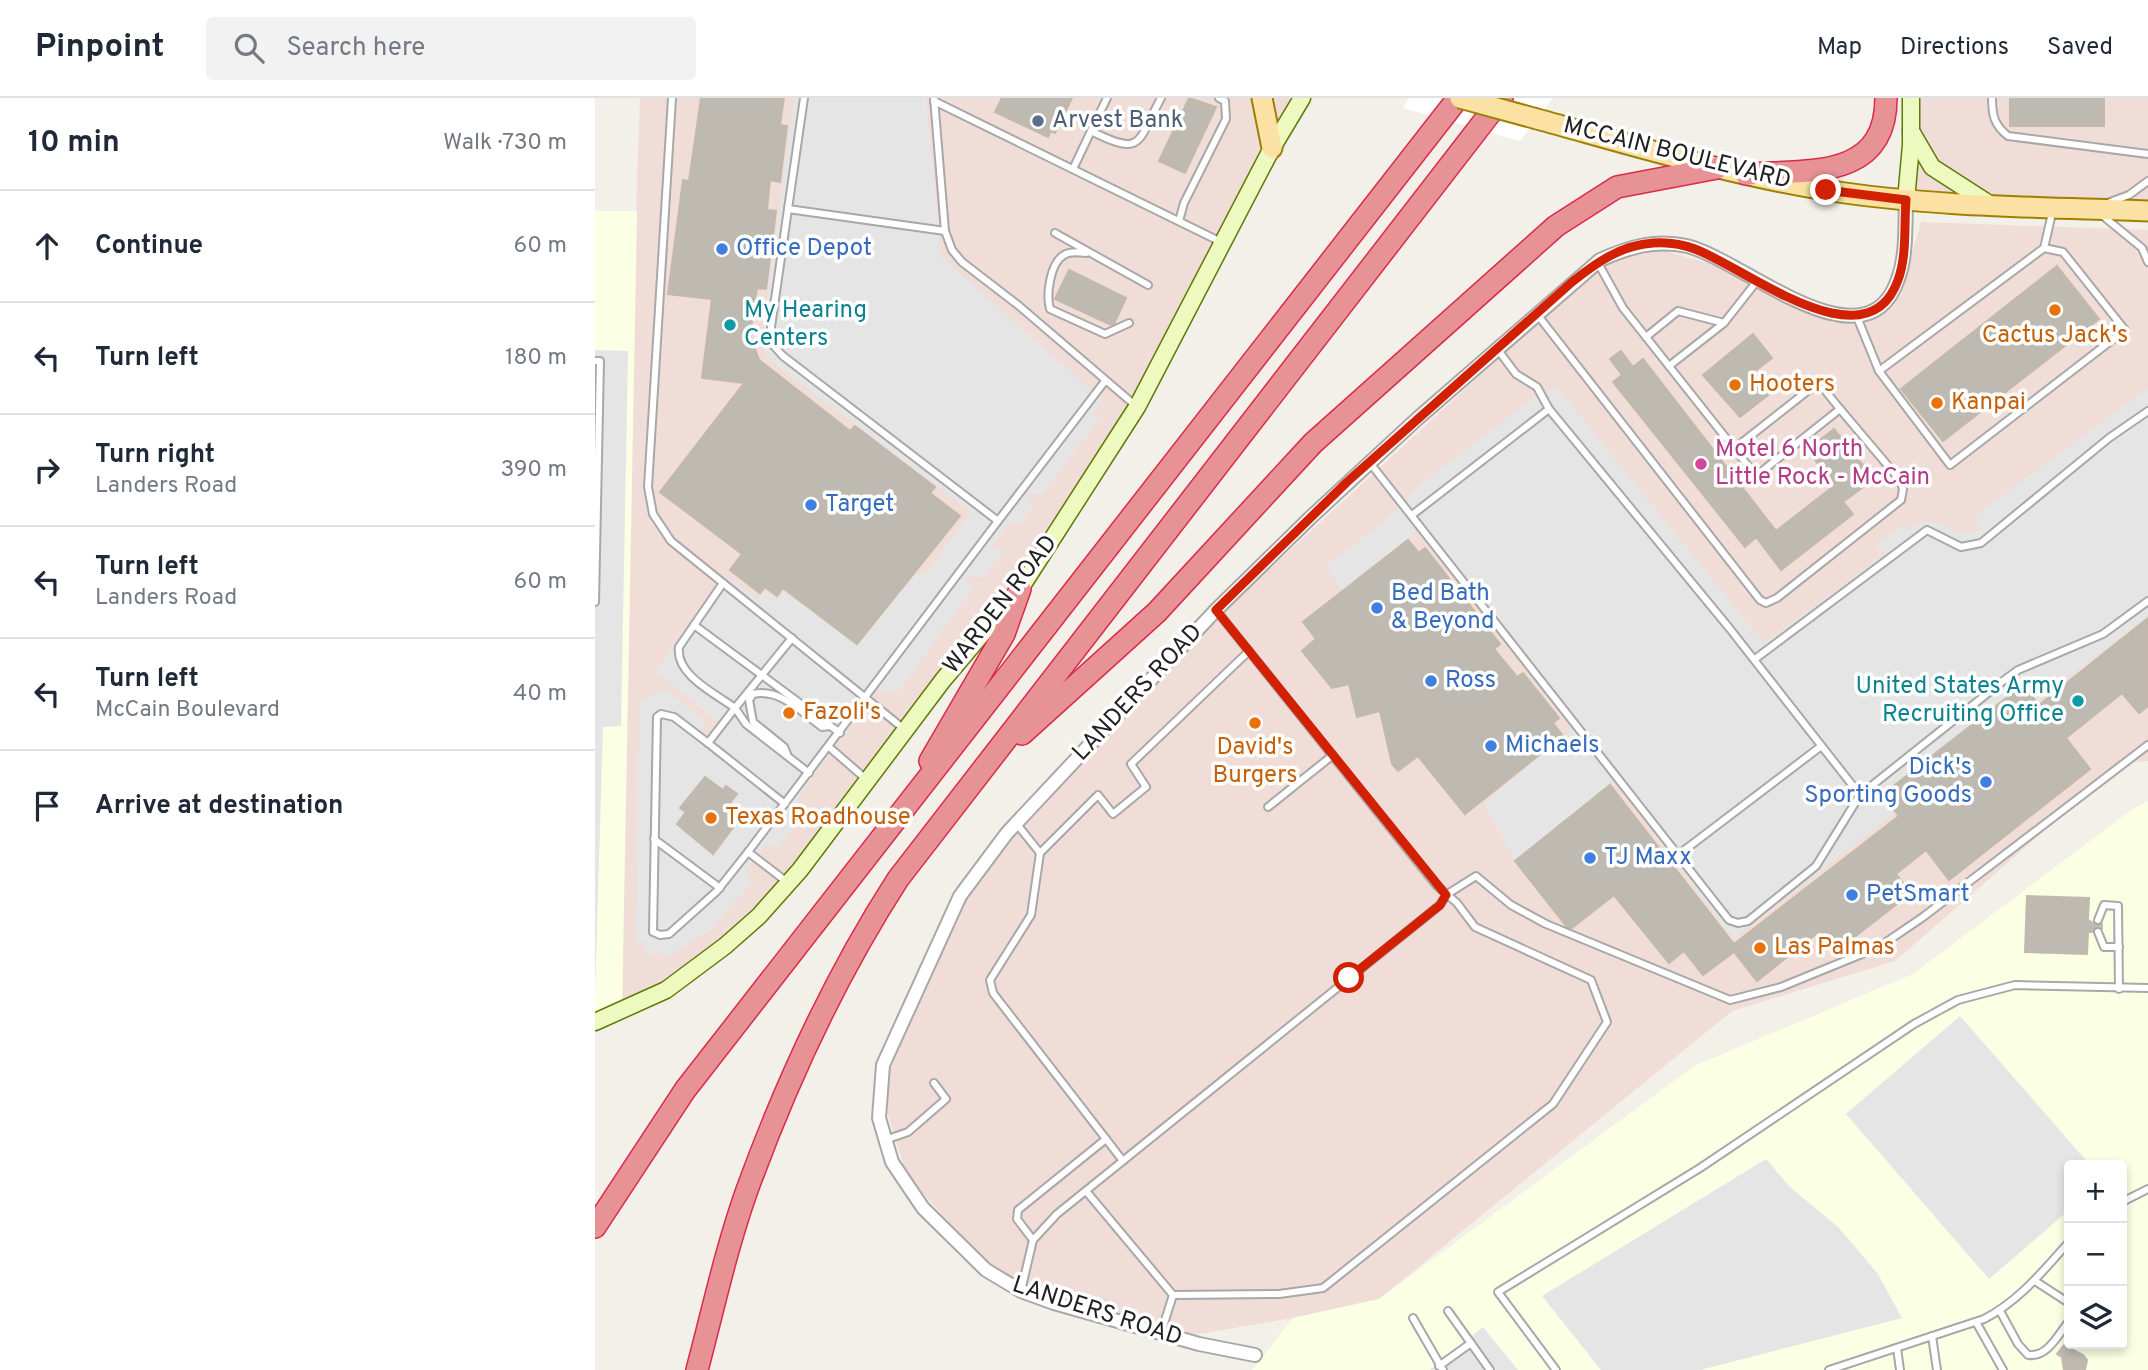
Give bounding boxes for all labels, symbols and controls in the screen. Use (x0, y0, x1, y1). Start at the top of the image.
search box (206, 17, 696, 80)
text: Pinpoint (35, 27, 164, 69)
icon: search (230, 29, 268, 67)
text: Search here (286, 32, 425, 65)
text: Map (1817, 33, 1862, 63)
text: Directions (1900, 33, 2009, 63)
text: Saved (2047, 33, 2113, 63)
place label: Arvest Bank (1052, 106, 1184, 136)
street label: MCCAIN BOULEVARD (1560, 111, 1794, 197)
marker: Arvest Bank (1030, 113, 1046, 129)
text: 10 min (28, 125, 120, 162)
text: Walk · 730 m (443, 129, 567, 158)
route end (1810, 174, 1841, 205)
icon: ahead (28, 227, 66, 265)
text: Continue (95, 230, 203, 263)
text: 60 m (514, 232, 567, 261)
place label: Office Depot (736, 234, 872, 264)
marker: Office Depot (714, 241, 730, 257)
place label: My Hearing Centers (744, 296, 867, 354)
marker: Cactus Jack's (2047, 302, 2063, 318)
marker: My Hearing Centers (722, 317, 738, 333)
place label: Cactus Jack's (1982, 321, 2128, 351)
icon: left (28, 339, 66, 377)
text: Turn left (95, 342, 199, 375)
text: 180 m (505, 344, 567, 373)
place label: Hooters (1749, 370, 1835, 400)
marker: Hooters (1727, 377, 1743, 393)
place label: Kanpai (1951, 388, 2026, 418)
marker: Kanpai (1929, 395, 1945, 411)
place label: Motel 6 North Little Rock - McCain (1715, 435, 1930, 493)
text: Turn right (95, 439, 215, 472)
icon: right (28, 451, 66, 489)
text: 390 m (500, 456, 567, 485)
marker: Motel 6 North Little Rock - McCain (1693, 456, 1709, 472)
text: Landers Road (95, 472, 237, 501)
place label: Target (825, 490, 894, 520)
marker: Target (803, 497, 819, 513)
street label: WARDEN ROAD (937, 529, 1065, 681)
text: Turn left (95, 551, 199, 584)
icon: left (28, 563, 66, 601)
text: 60 m (514, 568, 567, 597)
place label: Bed Bath & Beyond (1391, 579, 1495, 637)
text: Landers Road (95, 584, 237, 613)
marker: Bed Bath & Beyond (1369, 600, 1385, 616)
street label: LANDERS ROAD (1067, 618, 1209, 768)
text: Turn left (95, 663, 199, 696)
place label: Ross (1445, 666, 1496, 696)
place label: United States Army Recruiting Office (1855, 672, 2064, 730)
marker: Ross (1423, 673, 1439, 689)
icon: left (28, 675, 66, 713)
text: 40 m (513, 680, 567, 709)
marker: United States Army Recruiting Office (2070, 693, 2086, 709)
text: McCain Boulevard (95, 696, 280, 725)
place label: Fazoli's (803, 698, 881, 728)
marker: Fazoli's (781, 705, 797, 721)
marker: David's Burgers (1247, 715, 1263, 731)
place label: Michaels (1505, 731, 1599, 761)
place label: David's Burgers (1212, 733, 1298, 791)
marker: Michaels (1483, 738, 1499, 754)
place label: Dick's Sporting Goods (1804, 753, 1972, 811)
marker: Dick's Sporting Goods (1978, 774, 1994, 790)
icon: arrive (28, 787, 66, 825)
text: Arrive at destination (95, 790, 343, 823)
place label: Texas Roadhouse (725, 803, 911, 833)
marker: Texas Roadhouse (703, 810, 719, 826)
place label: TJ Maxx (1604, 843, 1692, 873)
marker: TJ Maxx (1582, 850, 1598, 866)
place label: PetSmart (1866, 880, 1969, 910)
marker: PetSmart (1844, 887, 1860, 903)
place label: Las Palmas (1774, 933, 1895, 963)
marker: Las Palmas (1752, 940, 1768, 956)
route start (1333, 962, 1364, 993)
map controls (2064, 1160, 2127, 1349)
button: + (2064, 1160, 2127, 1223)
button: − (2064, 1223, 2127, 1286)
street label: LANDERS ROAD (1008, 1270, 1186, 1354)
button: layers (2064, 1286, 2127, 1349)

